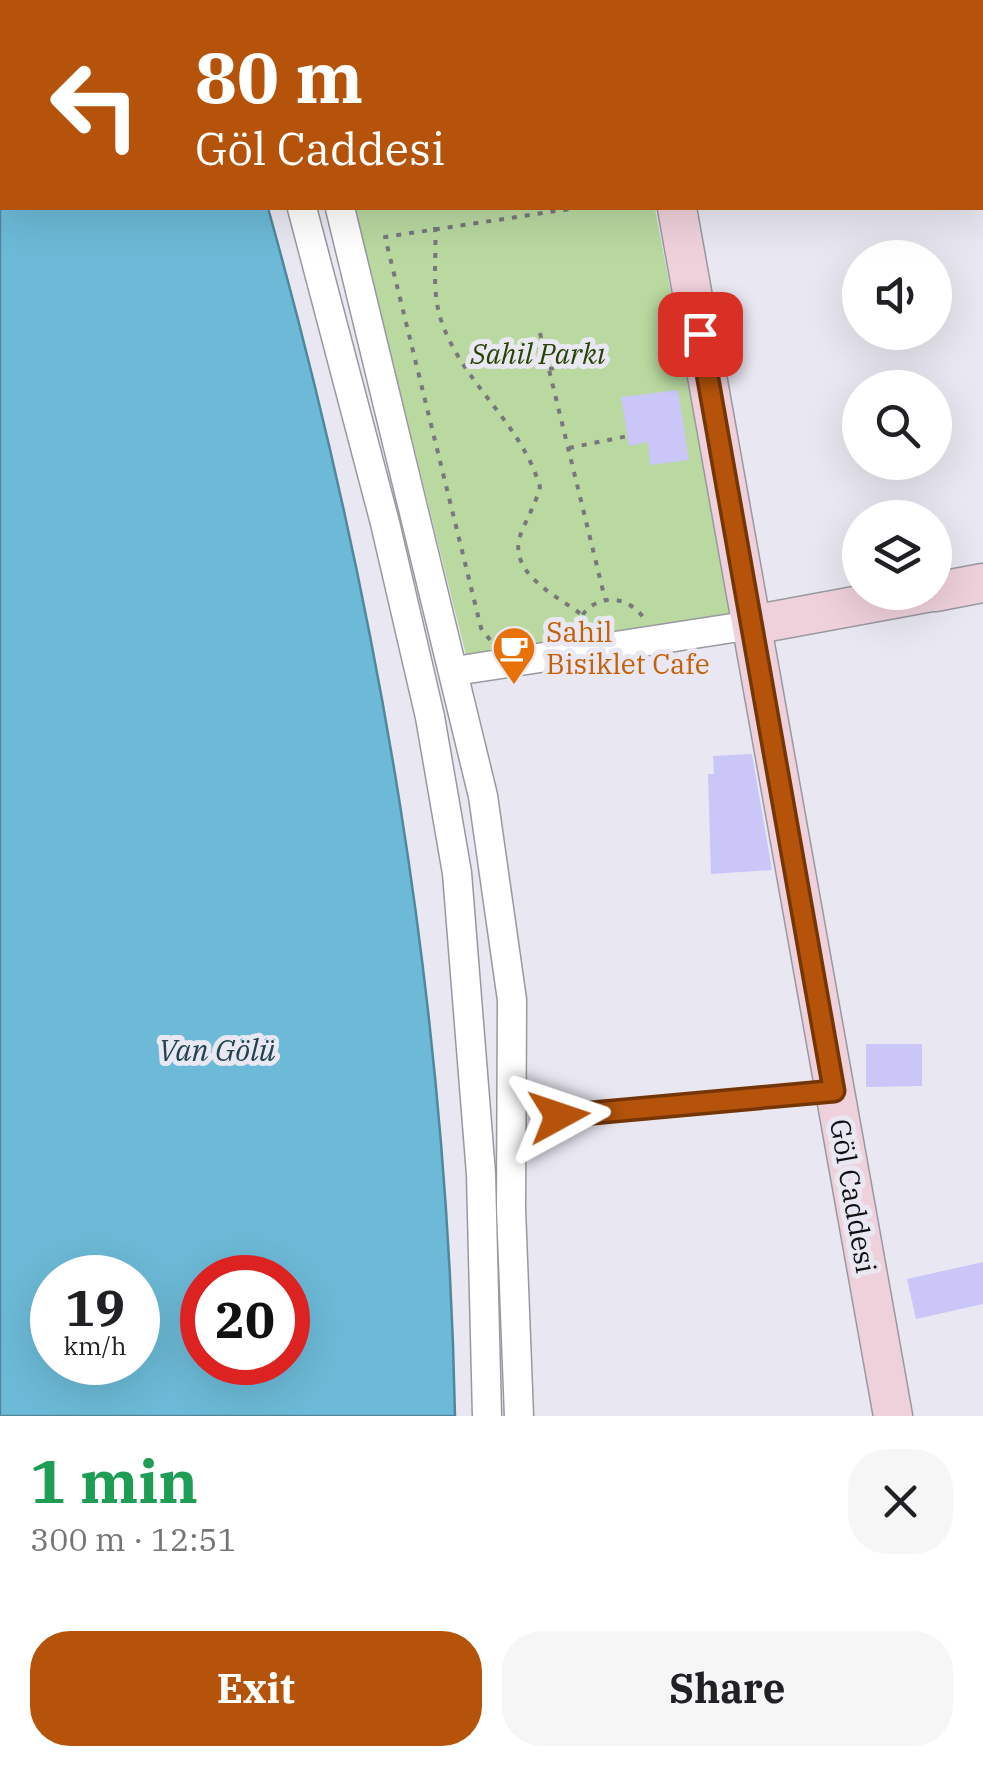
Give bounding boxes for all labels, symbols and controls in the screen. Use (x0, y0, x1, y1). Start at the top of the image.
text: 80 m (195, 31, 363, 122)
icon: left (30, 40, 160, 170)
text: Göl Caddesi (195, 119, 445, 177)
map controls (842, 240, 952, 610)
button: sound (842, 240, 952, 350)
pin (658, 292, 743, 377)
icon: arrive (673, 307, 728, 362)
park label: Sahil Parkı (470, 335, 606, 372)
button: search (842, 370, 952, 480)
button: layers (842, 500, 952, 610)
place label: Sahil Bisiklet Cafe (546, 613, 710, 682)
cafe icon: Sahil Bisiklet Cafe (491, 625, 537, 686)
water label: Van Gölü (158, 1030, 276, 1069)
position arrow (507, 1064, 611, 1168)
street label: Göl Caddesi (822, 1116, 885, 1276)
speed limit sign: 20 (180, 1255, 310, 1385)
text: 19 (65, 1275, 125, 1340)
text: km/h (63, 1329, 127, 1362)
text: 1 min (30, 1441, 198, 1520)
button: close (848, 1449, 953, 1554)
text: 300 m · 12:51 (30, 1518, 237, 1560)
button: Exit (30, 1631, 482, 1746)
button: Share (502, 1631, 953, 1746)

